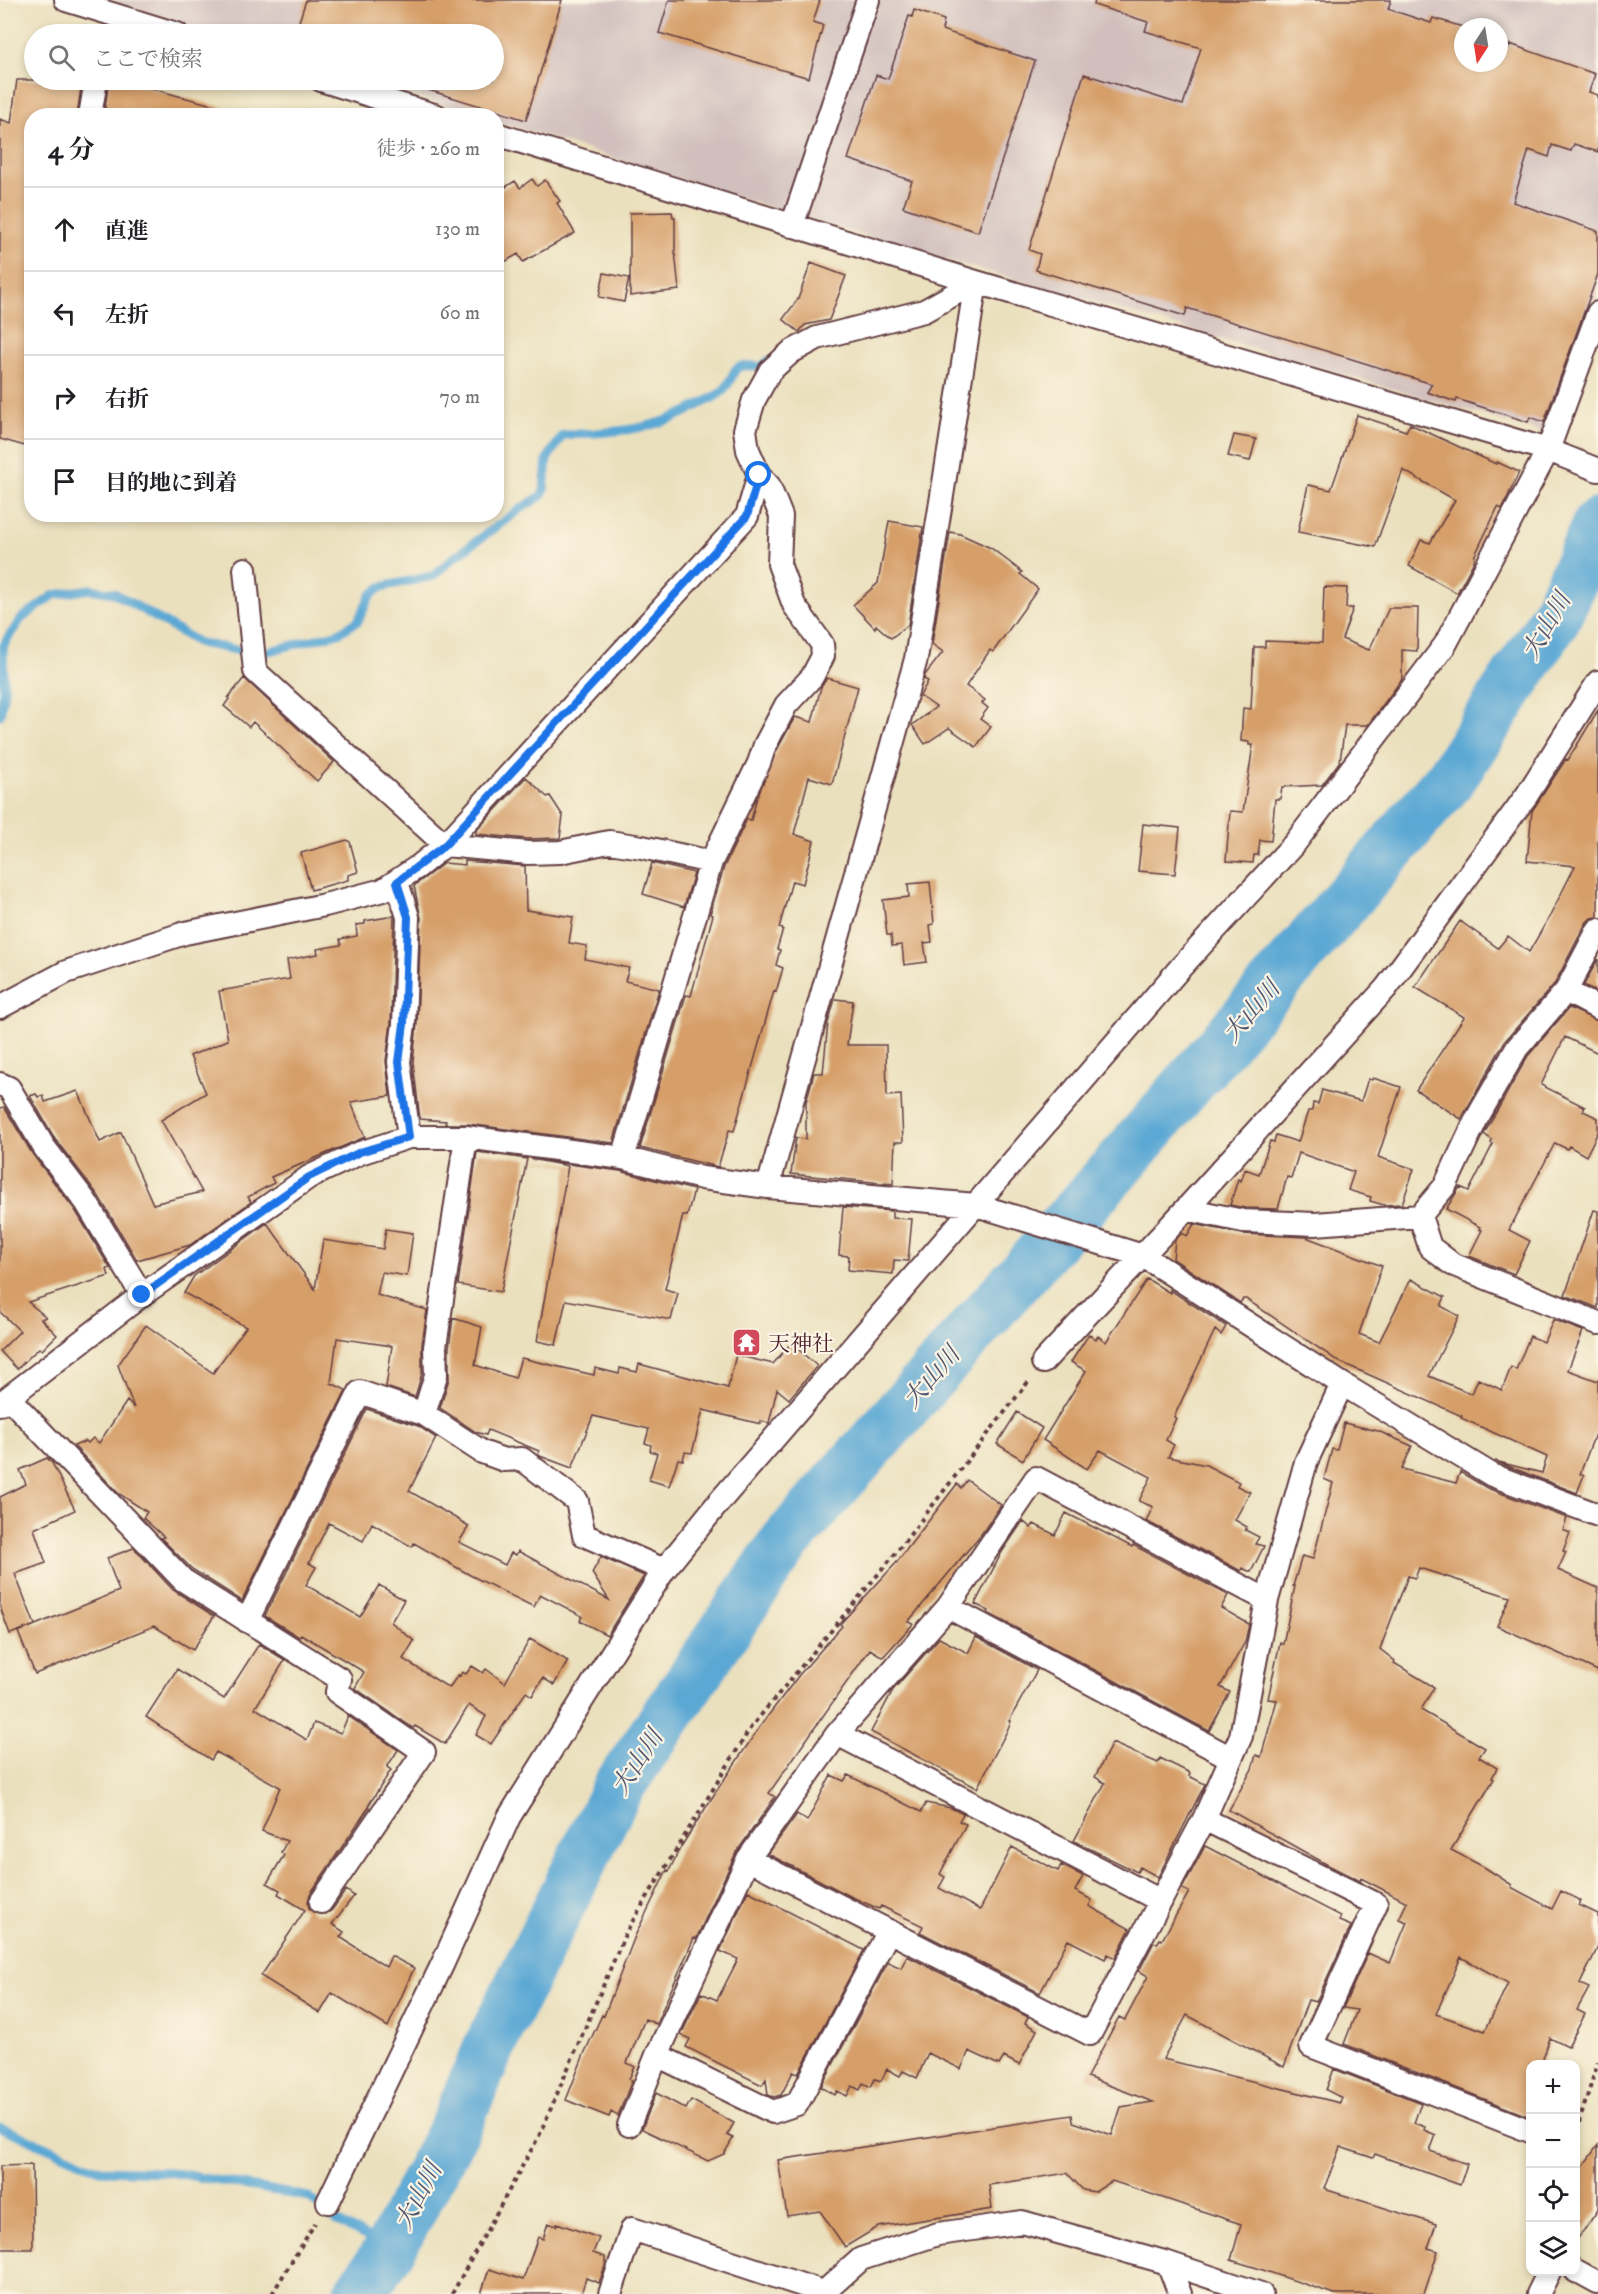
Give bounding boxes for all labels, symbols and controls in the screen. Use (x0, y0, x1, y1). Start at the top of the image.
north arrow (1454, 18, 1508, 72)
search box (24, 24, 504, 90)
icon: search (45, 41, 78, 74)
text: ここで検索 (93, 46, 203, 73)
text: 4 分 (48, 134, 95, 167)
text: 徒歩 · 260 m (376, 137, 480, 162)
icon: ahead (48, 213, 81, 246)
text: 130 m (435, 217, 480, 242)
text: 直進 (105, 218, 149, 245)
icon: left (48, 297, 81, 330)
text: 60 m (440, 301, 480, 326)
text: 左折 (105, 302, 149, 329)
icon: right (48, 381, 81, 414)
text: 70 m (439, 385, 480, 410)
text: 右折 (105, 386, 149, 413)
route start (745, 461, 771, 487)
icon: arrive (48, 465, 81, 498)
text: 目的地に到着 (105, 470, 237, 497)
water label: 大山川 (1516, 585, 1579, 665)
water label: 大山川 (1217, 972, 1289, 1049)
route end (128, 1281, 154, 1307)
temple icon: 天神社 (731, 1327, 763, 1359)
place label: 天神社 (768, 1331, 834, 1358)
water label: 大山川 (897, 1338, 969, 1415)
water label: 大山川 (606, 1722, 672, 1801)
map controls (1526, 2060, 1580, 2276)
button: + (1526, 2060, 1580, 2114)
button: − (1526, 2114, 1580, 2168)
water label: 大山川 (389, 2155, 450, 2235)
button: locate (1526, 2168, 1580, 2222)
button: layers (1526, 2222, 1580, 2276)

